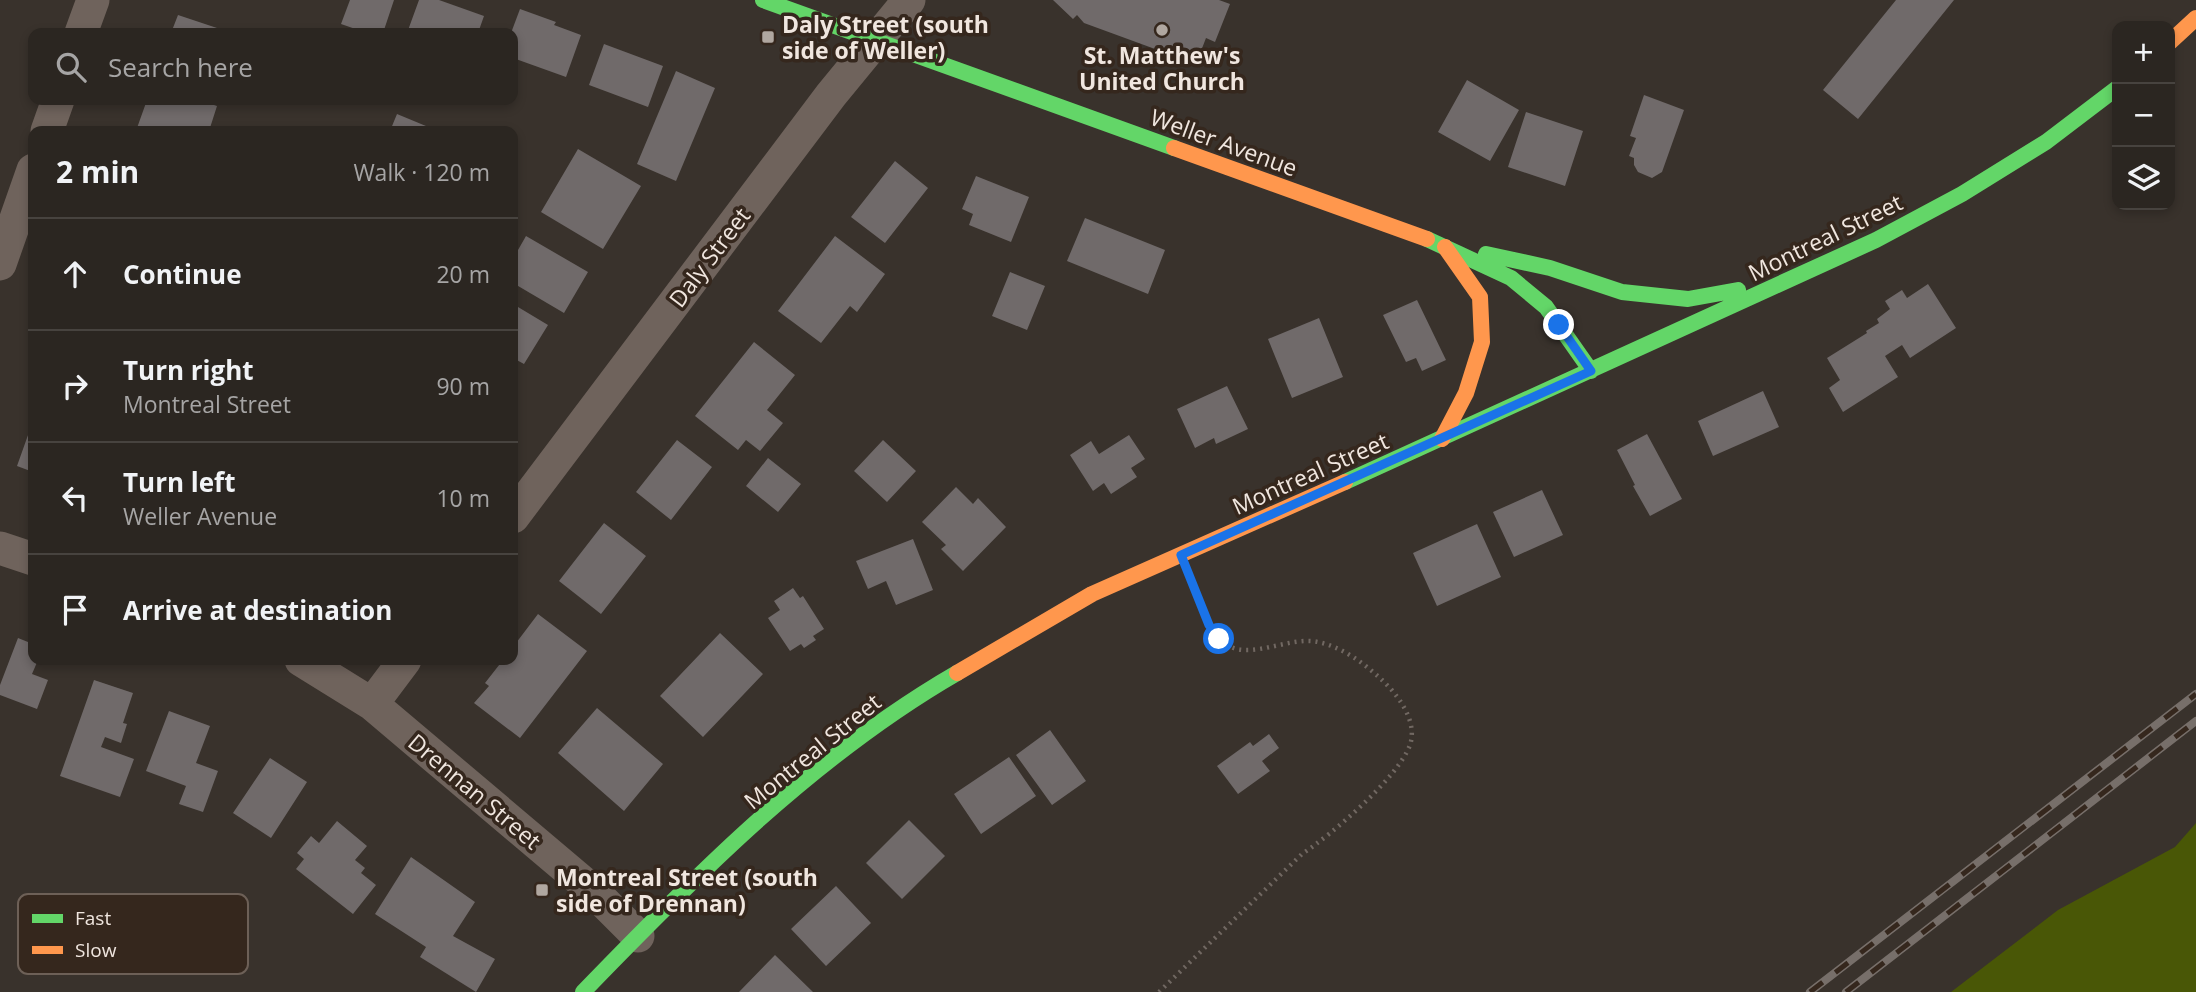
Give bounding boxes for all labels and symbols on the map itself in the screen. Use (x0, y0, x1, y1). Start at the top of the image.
place label: Daly Street (south side of Weller) (782, 8, 989, 66)
marker: St. Matthew's United Church (1154, 22, 1170, 38)
marker: Daly Street (south side of Weller) (760, 29, 776, 45)
place label: St. Matthew's United Church (1079, 39, 1245, 97)
street label: Weller Avenue (1146, 101, 1302, 183)
street label: Montreal Street (1743, 186, 1907, 288)
street label: Daly Street (661, 201, 757, 313)
route end (1543, 309, 1574, 340)
street label: Montreal Street (1227, 424, 1393, 522)
route start (1203, 623, 1234, 654)
street label: Montreal Street (737, 686, 887, 816)
street label: Drennan Street (402, 726, 548, 856)
place label: Montreal Street (south side of Drennan) (556, 861, 818, 919)
marker: Montreal Street (south side of Drennan) (534, 882, 550, 898)
legend (18, 894, 248, 974)
text: Fast (75, 905, 111, 931)
text: Slow (75, 937, 117, 963)

